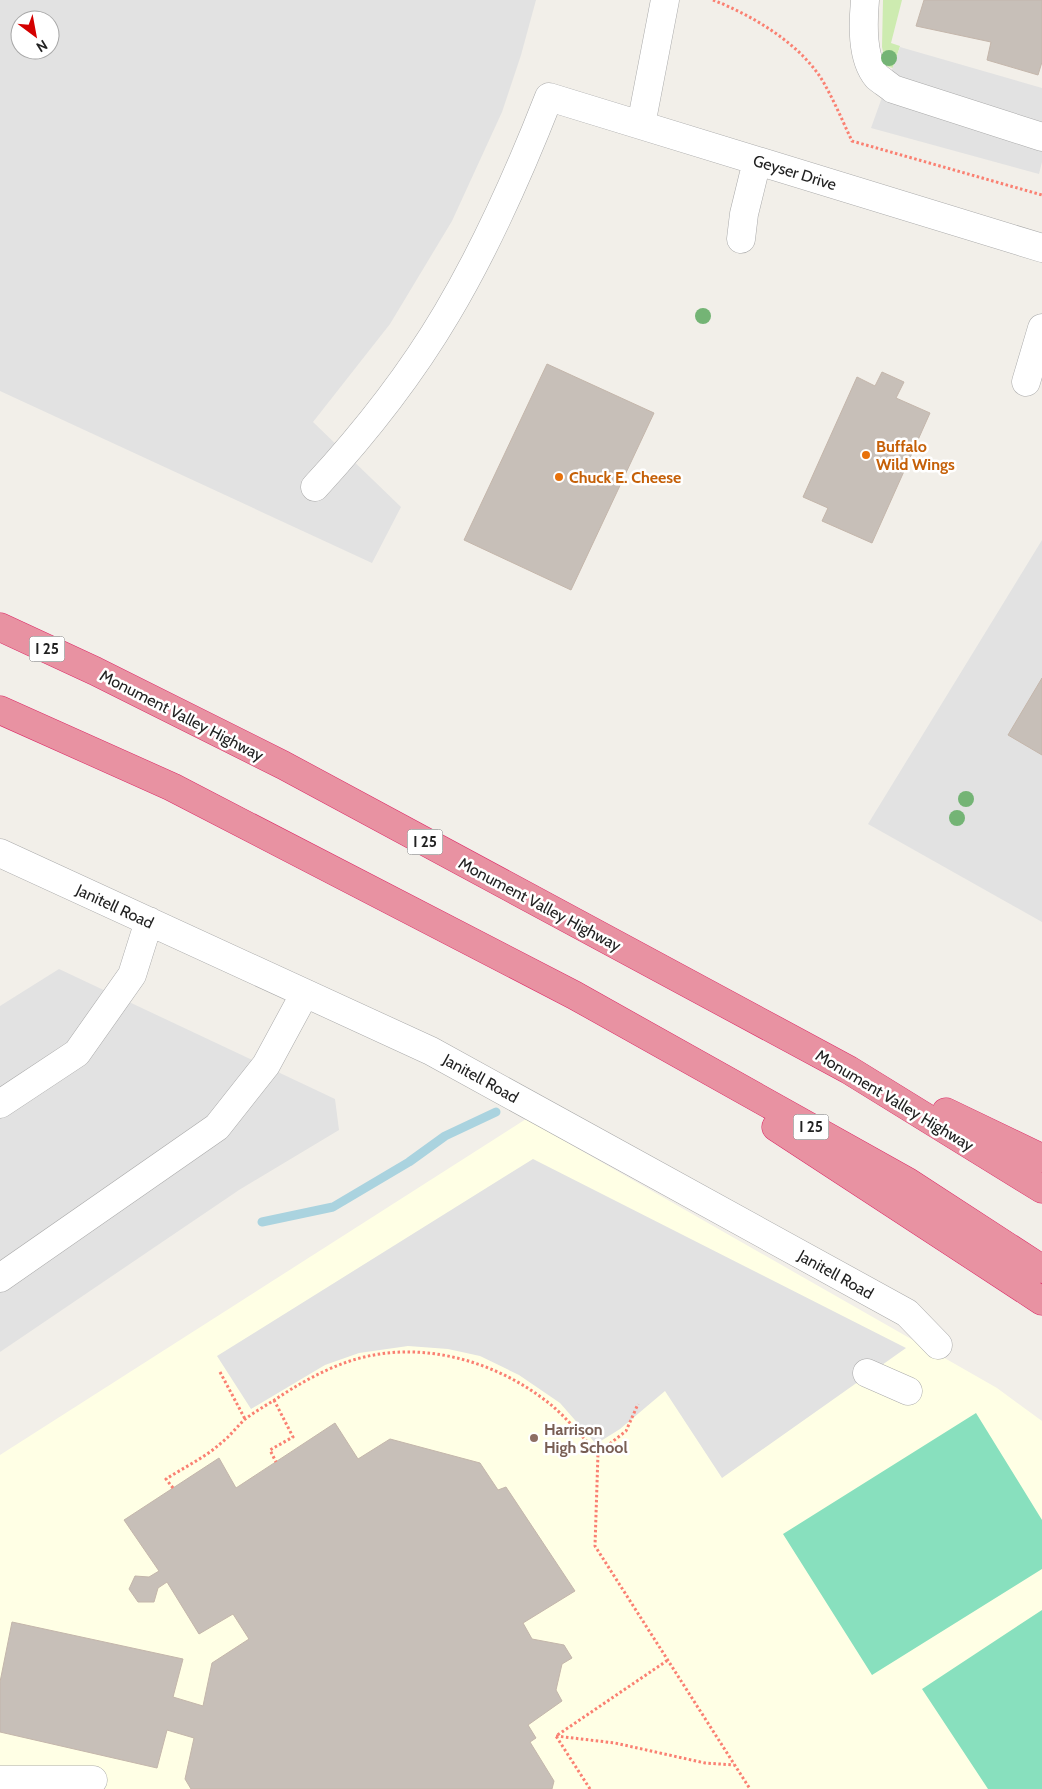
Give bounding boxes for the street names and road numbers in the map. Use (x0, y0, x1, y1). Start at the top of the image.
street label: Geyser Drive (751, 151, 839, 194)
road number: I 25 (30, 636, 64, 662)
street label: Monument Valley Highway (97, 666, 267, 765)
road number: I 25 (408, 830, 442, 854)
street label: Monument Valley Highway (455, 854, 624, 955)
street label: Janitell Road (72, 880, 157, 933)
street label: Monument Valley Highway (812, 1046, 977, 1155)
street label: Janitell Road (439, 1049, 522, 1107)
road number: I 25 (794, 1114, 828, 1140)
street label: Janitell Road (794, 1245, 877, 1303)

